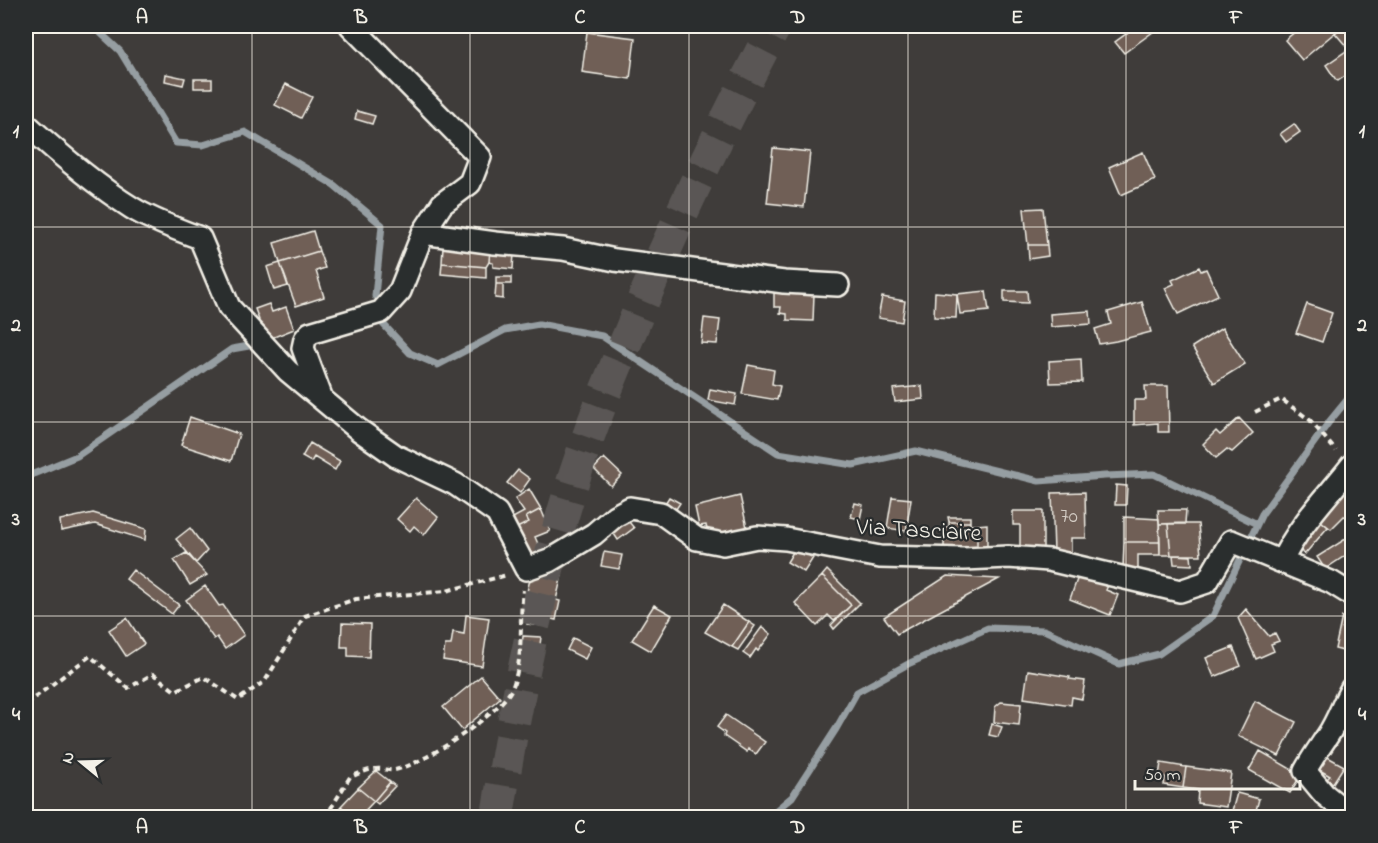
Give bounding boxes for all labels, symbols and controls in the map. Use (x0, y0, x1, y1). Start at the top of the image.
text: A (136, 4, 148, 33)
text: B (353, 4, 368, 33)
text: C (575, 4, 586, 33)
text: D (790, 4, 805, 33)
text: E (1011, 4, 1023, 33)
text: F (1229, 4, 1243, 33)
text: 1 (13, 118, 20, 147)
text: 1 (1359, 118, 1366, 147)
text: 2 (10, 312, 21, 341)
text: 2 (1356, 312, 1367, 341)
house number: 70 (1060, 502, 1078, 532)
text: 3 (11, 506, 20, 535)
text: 3 (1357, 506, 1366, 535)
street label: Via Tasciaire (854, 511, 983, 552)
text: 4 (12, 701, 21, 730)
text: 4 (1358, 701, 1367, 730)
north arrow (51, 732, 111, 792)
text: N (56, 749, 82, 767)
scale bar (1135, 753, 1300, 791)
text: 50 m (1144, 763, 1181, 789)
text: A (136, 814, 148, 843)
text: B (353, 814, 368, 843)
text: C (575, 814, 586, 843)
text: D (790, 814, 805, 843)
text: E (1011, 814, 1023, 843)
text: F (1229, 814, 1243, 843)

